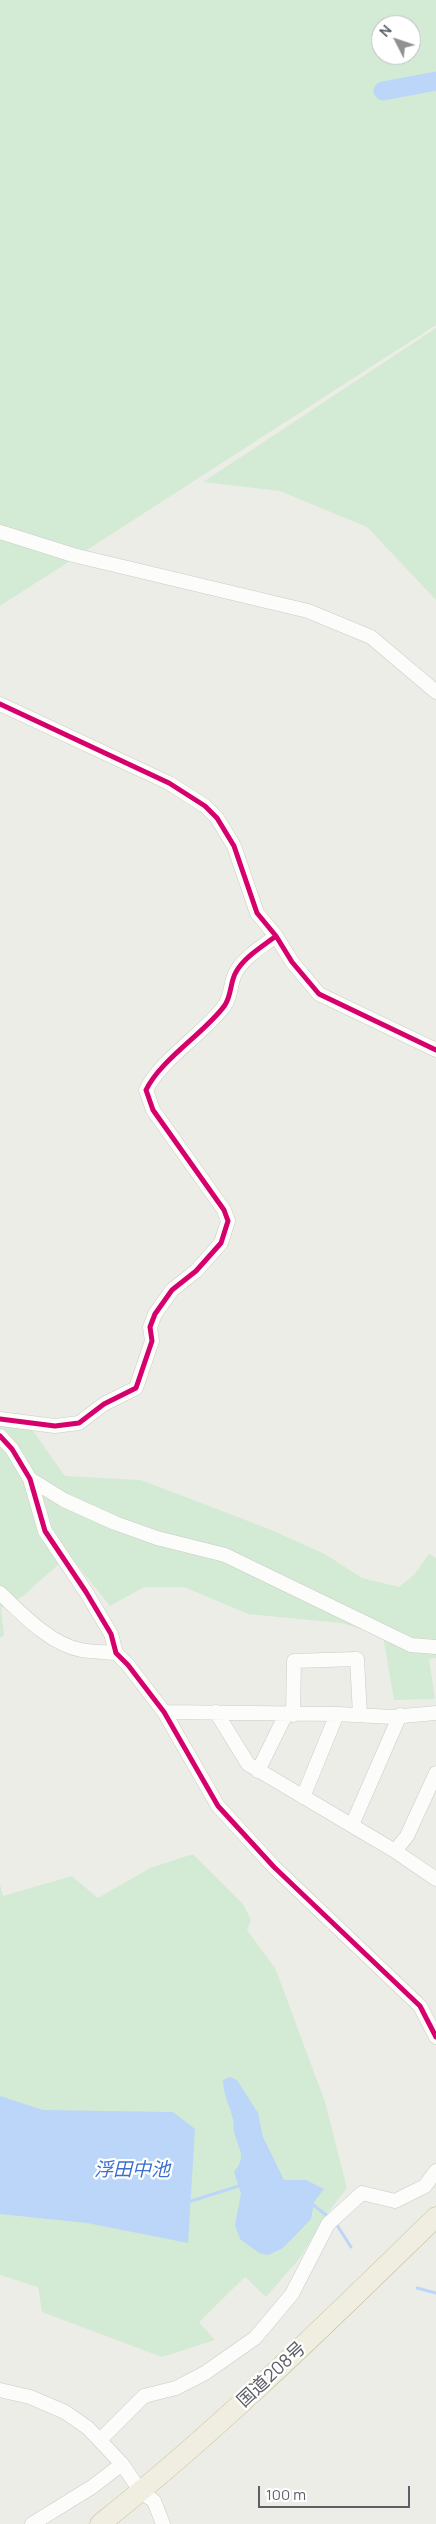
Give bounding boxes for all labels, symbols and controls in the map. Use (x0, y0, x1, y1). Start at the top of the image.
north arrow (371, 15, 421, 65)
text: N (375, 20, 396, 41)
water label: 浮田中池 (94, 2160, 170, 2182)
street label: 国道208号 (233, 2338, 311, 2412)
scale bar (261, 2476, 414, 2508)
text: 100 m (266, 2484, 306, 2505)

